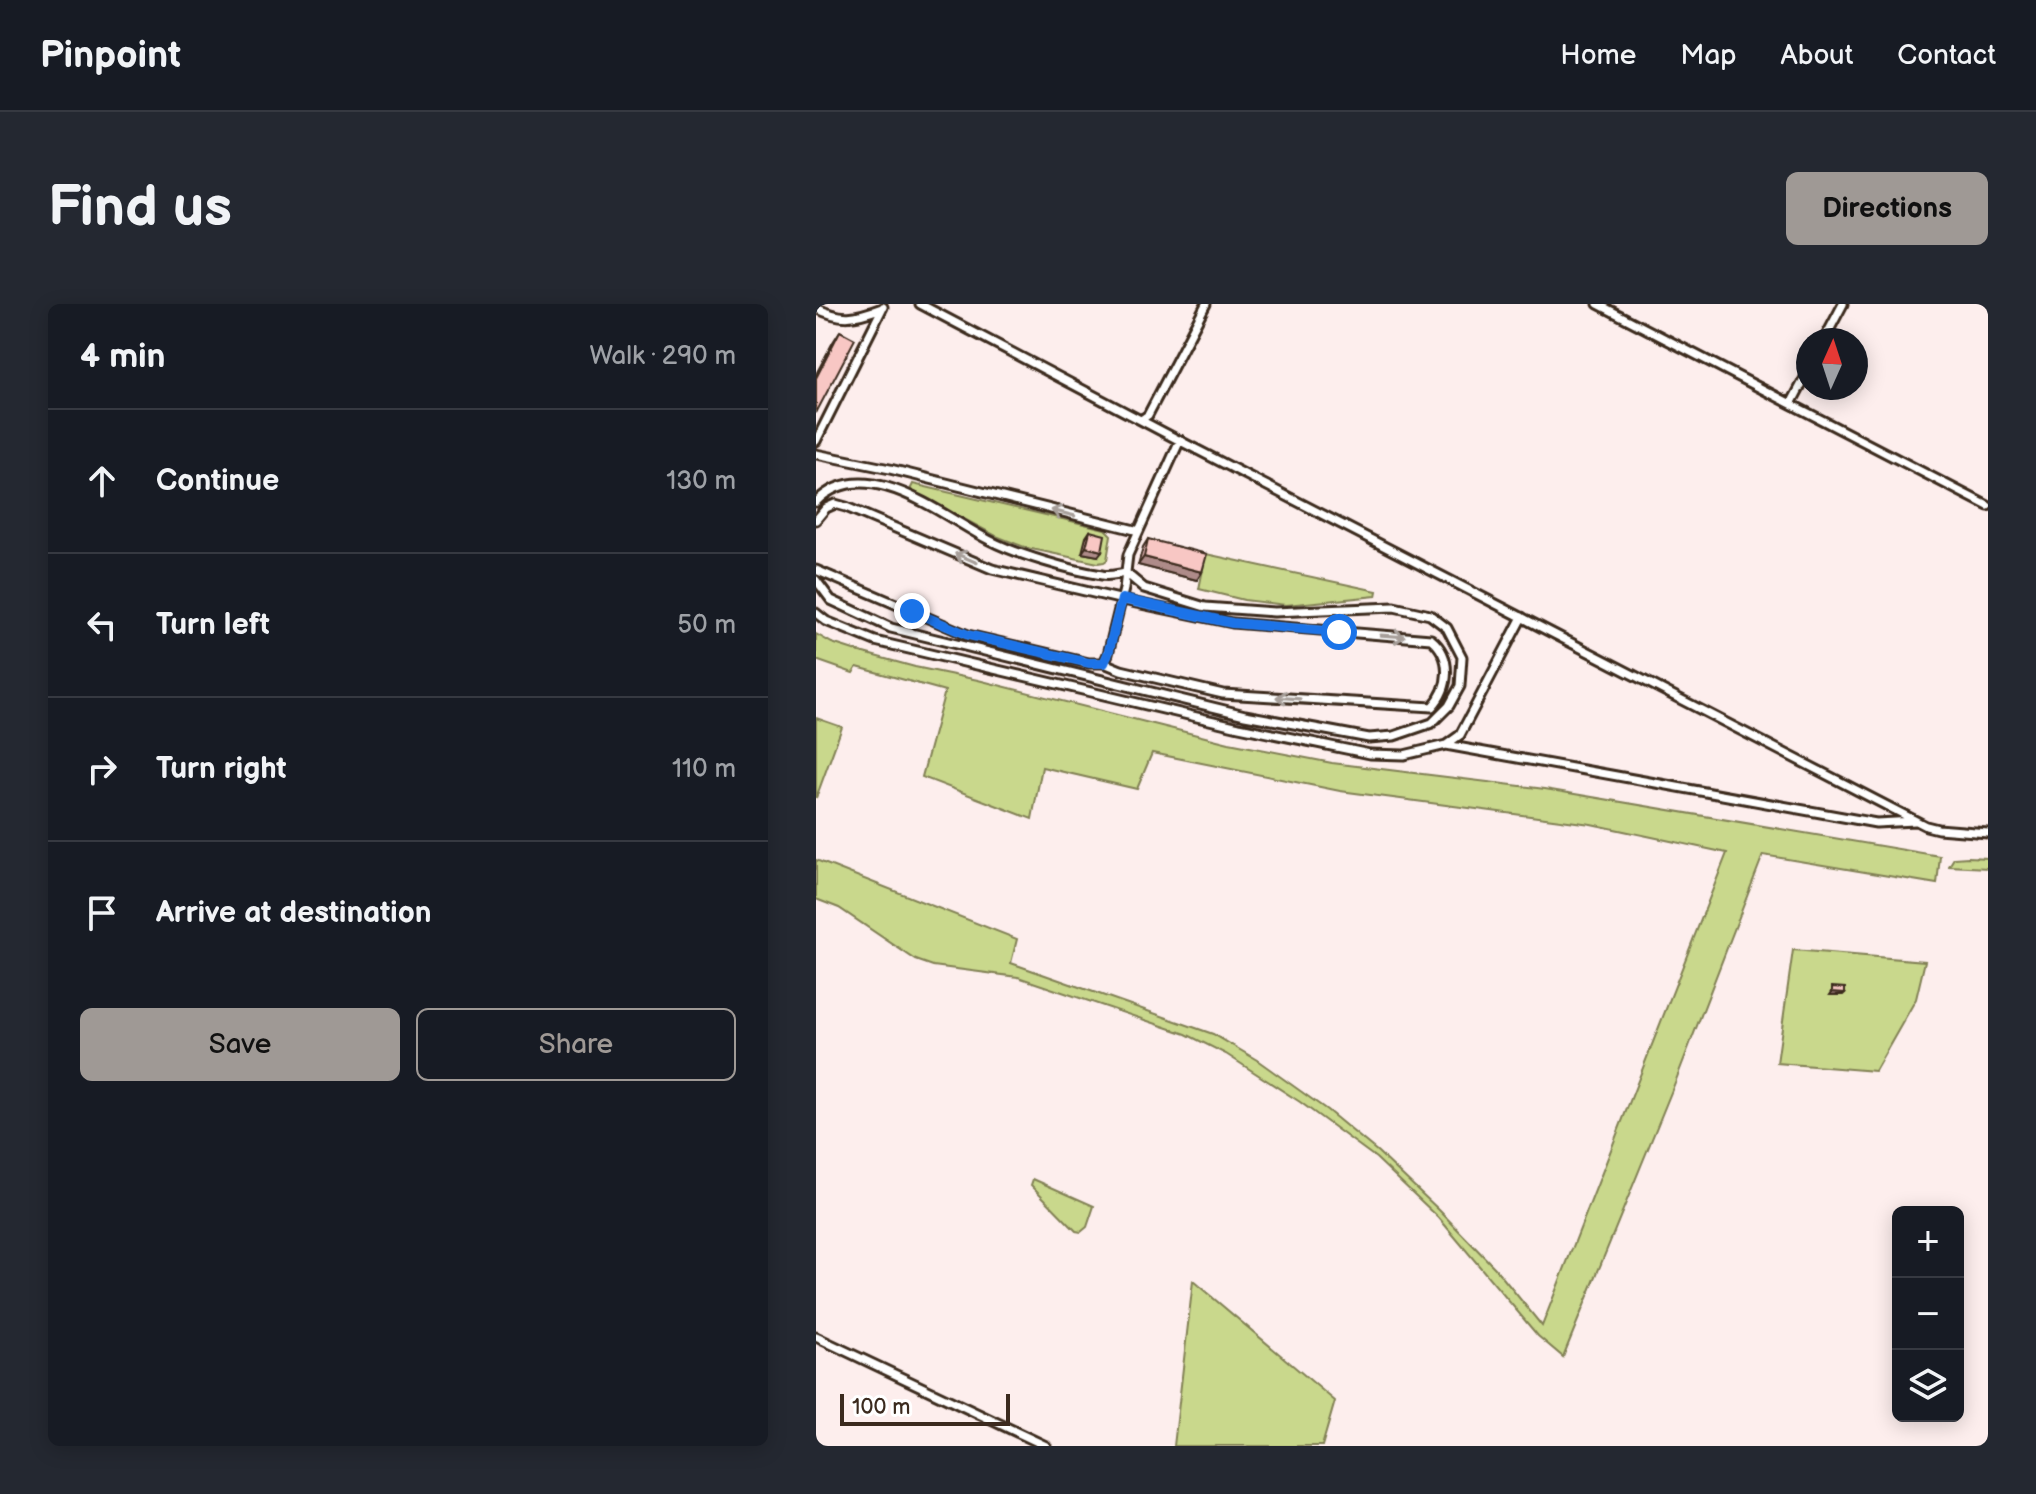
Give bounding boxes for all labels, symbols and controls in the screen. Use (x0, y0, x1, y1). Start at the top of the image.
text: Pinpoint (40, 33, 181, 78)
text: Home (1560, 39, 1636, 72)
text: Map (1680, 39, 1737, 72)
text: About (1781, 39, 1853, 72)
text: Contact (1897, 39, 1996, 72)
button: Directions (1786, 172, 1988, 245)
text: Find us (48, 175, 232, 242)
north arrow (1796, 328, 1868, 400)
text: 4 min (80, 336, 166, 377)
text: Walk · 290 m (589, 341, 736, 372)
icon: ahead (80, 459, 124, 503)
text: Continue (156, 463, 279, 499)
text: 130 m (666, 466, 736, 497)
one-way arrow (1050, 504, 1076, 519)
one-way arrow (954, 550, 978, 565)
route end (894, 593, 930, 629)
icon: left (80, 603, 124, 647)
text: Turn left (156, 607, 270, 643)
text: 50 m (677, 610, 736, 641)
route start (1321, 614, 1357, 650)
one-way arrow (1379, 629, 1406, 644)
one-way arrow (1275, 690, 1302, 705)
icon: right (80, 747, 124, 791)
text: Turn right (156, 751, 287, 787)
text: 110 m (672, 754, 736, 785)
icon: arrive (80, 891, 124, 935)
text: Arrive at destination (156, 895, 432, 931)
button: Save (80, 1008, 400, 1081)
button: Share (416, 1008, 736, 1081)
map controls (1892, 1206, 1964, 1422)
button: + (1892, 1206, 1964, 1278)
button: − (1892, 1278, 1964, 1350)
button: layers (1892, 1350, 1964, 1422)
scale bar (840, 1390, 1010, 1426)
text: 100 m (852, 1394, 911, 1421)

